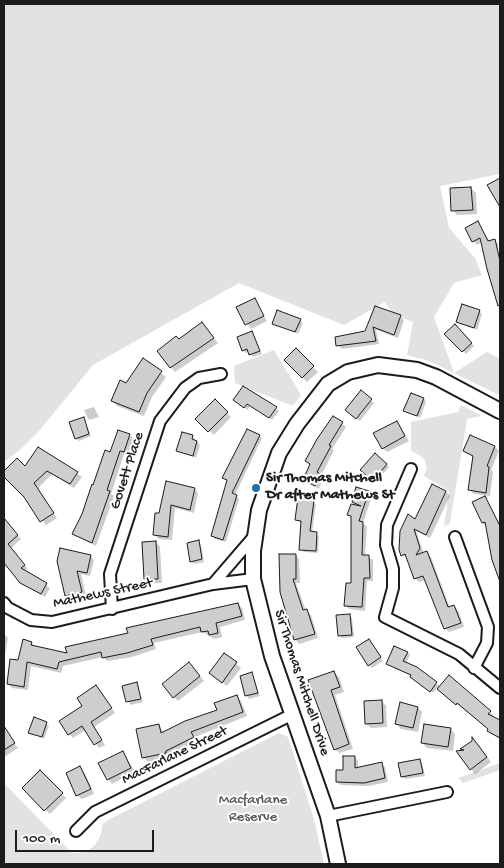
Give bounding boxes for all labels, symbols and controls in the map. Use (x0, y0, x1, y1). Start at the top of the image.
street label: Govett Place (107, 430, 149, 512)
place label: Sir Thomas Mitchell Dr after Mathews St (266, 470, 395, 505)
marker: Sir Thomas Mitchell Dr after Mathews St (250, 482, 262, 494)
street label: Mathews Street (52, 575, 154, 613)
street label: Sir Thomas Mitchell Drive (269, 608, 333, 758)
street label: MacFarlane Street (119, 723, 231, 789)
park label: Macfarlane Reserve (219, 792, 287, 827)
scale bar (18, 820, 156, 852)
text: 100 m (23, 830, 60, 848)

